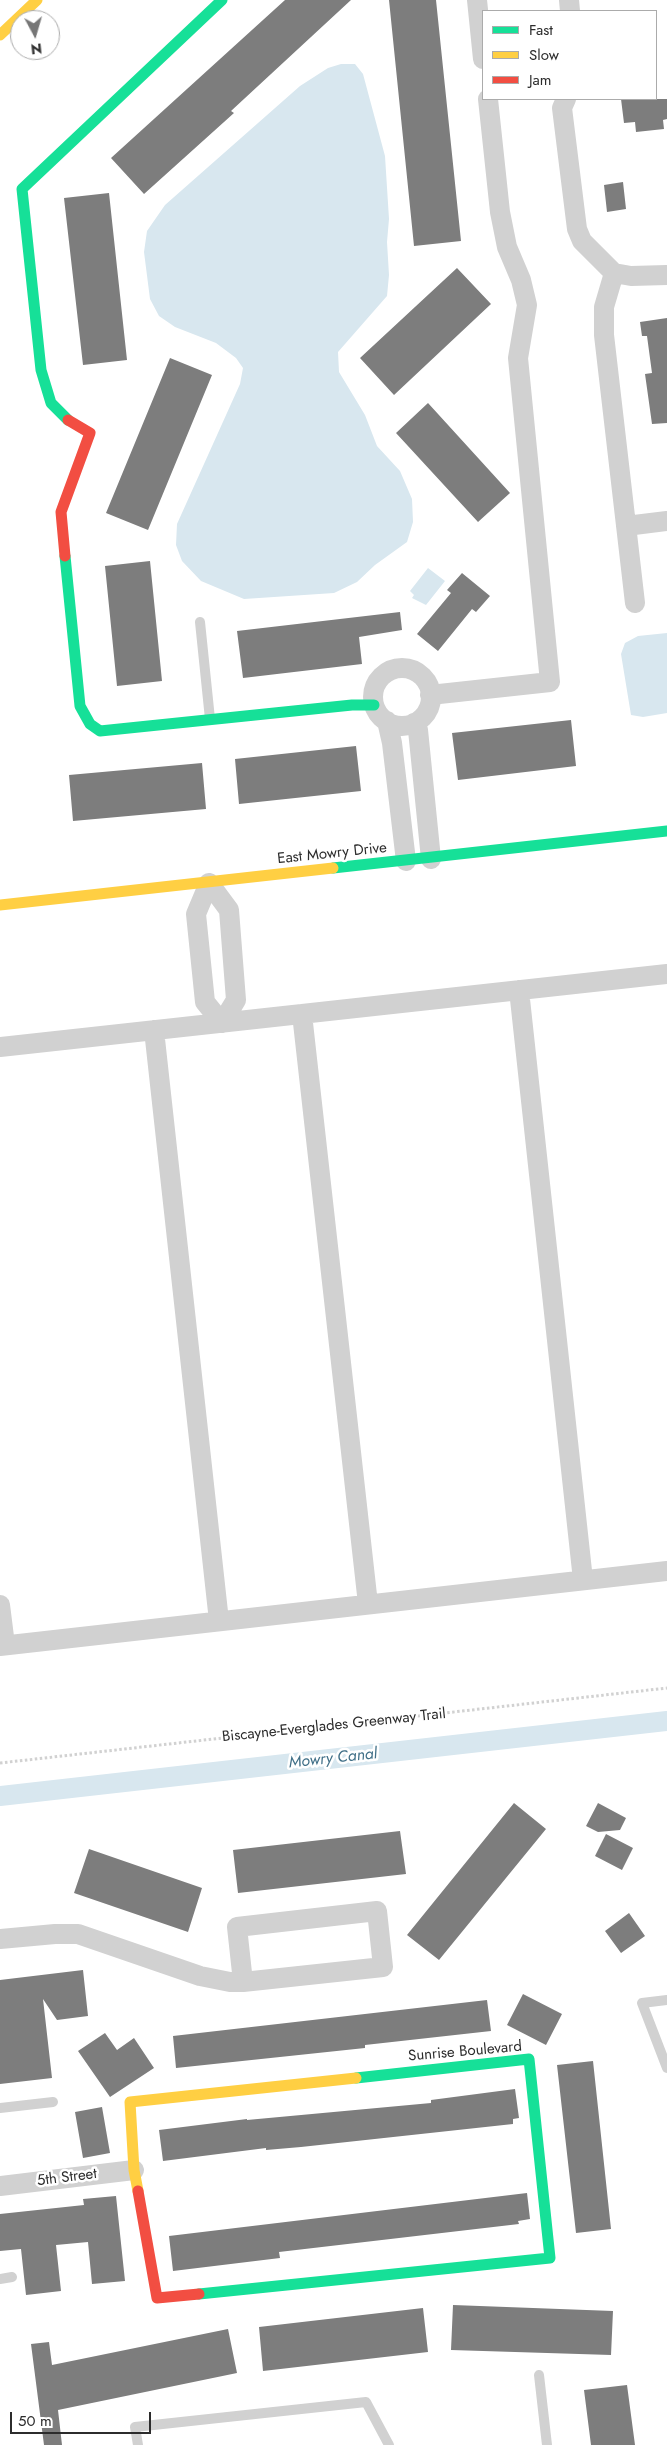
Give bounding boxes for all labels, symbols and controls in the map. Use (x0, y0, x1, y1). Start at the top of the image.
north arrow (10, 10, 60, 60)
legend (482, 10, 657, 100)
text: Fast (529, 19, 553, 41)
text: N (30, 38, 43, 59)
text: Slow (529, 44, 559, 66)
text: Jam (529, 69, 552, 91)
street label: East Mowry Drive (276, 839, 388, 869)
street label: Biscayne-Everglades Greenway Trail (221, 1705, 447, 1747)
water label: Mowry Canal (288, 1745, 378, 1773)
street label: Sunrise Boulevard (407, 2038, 523, 2066)
street label: 5th Street (36, 2165, 98, 2191)
scale bar (12, 2402, 154, 2434)
text: 50 m (18, 2410, 52, 2432)

